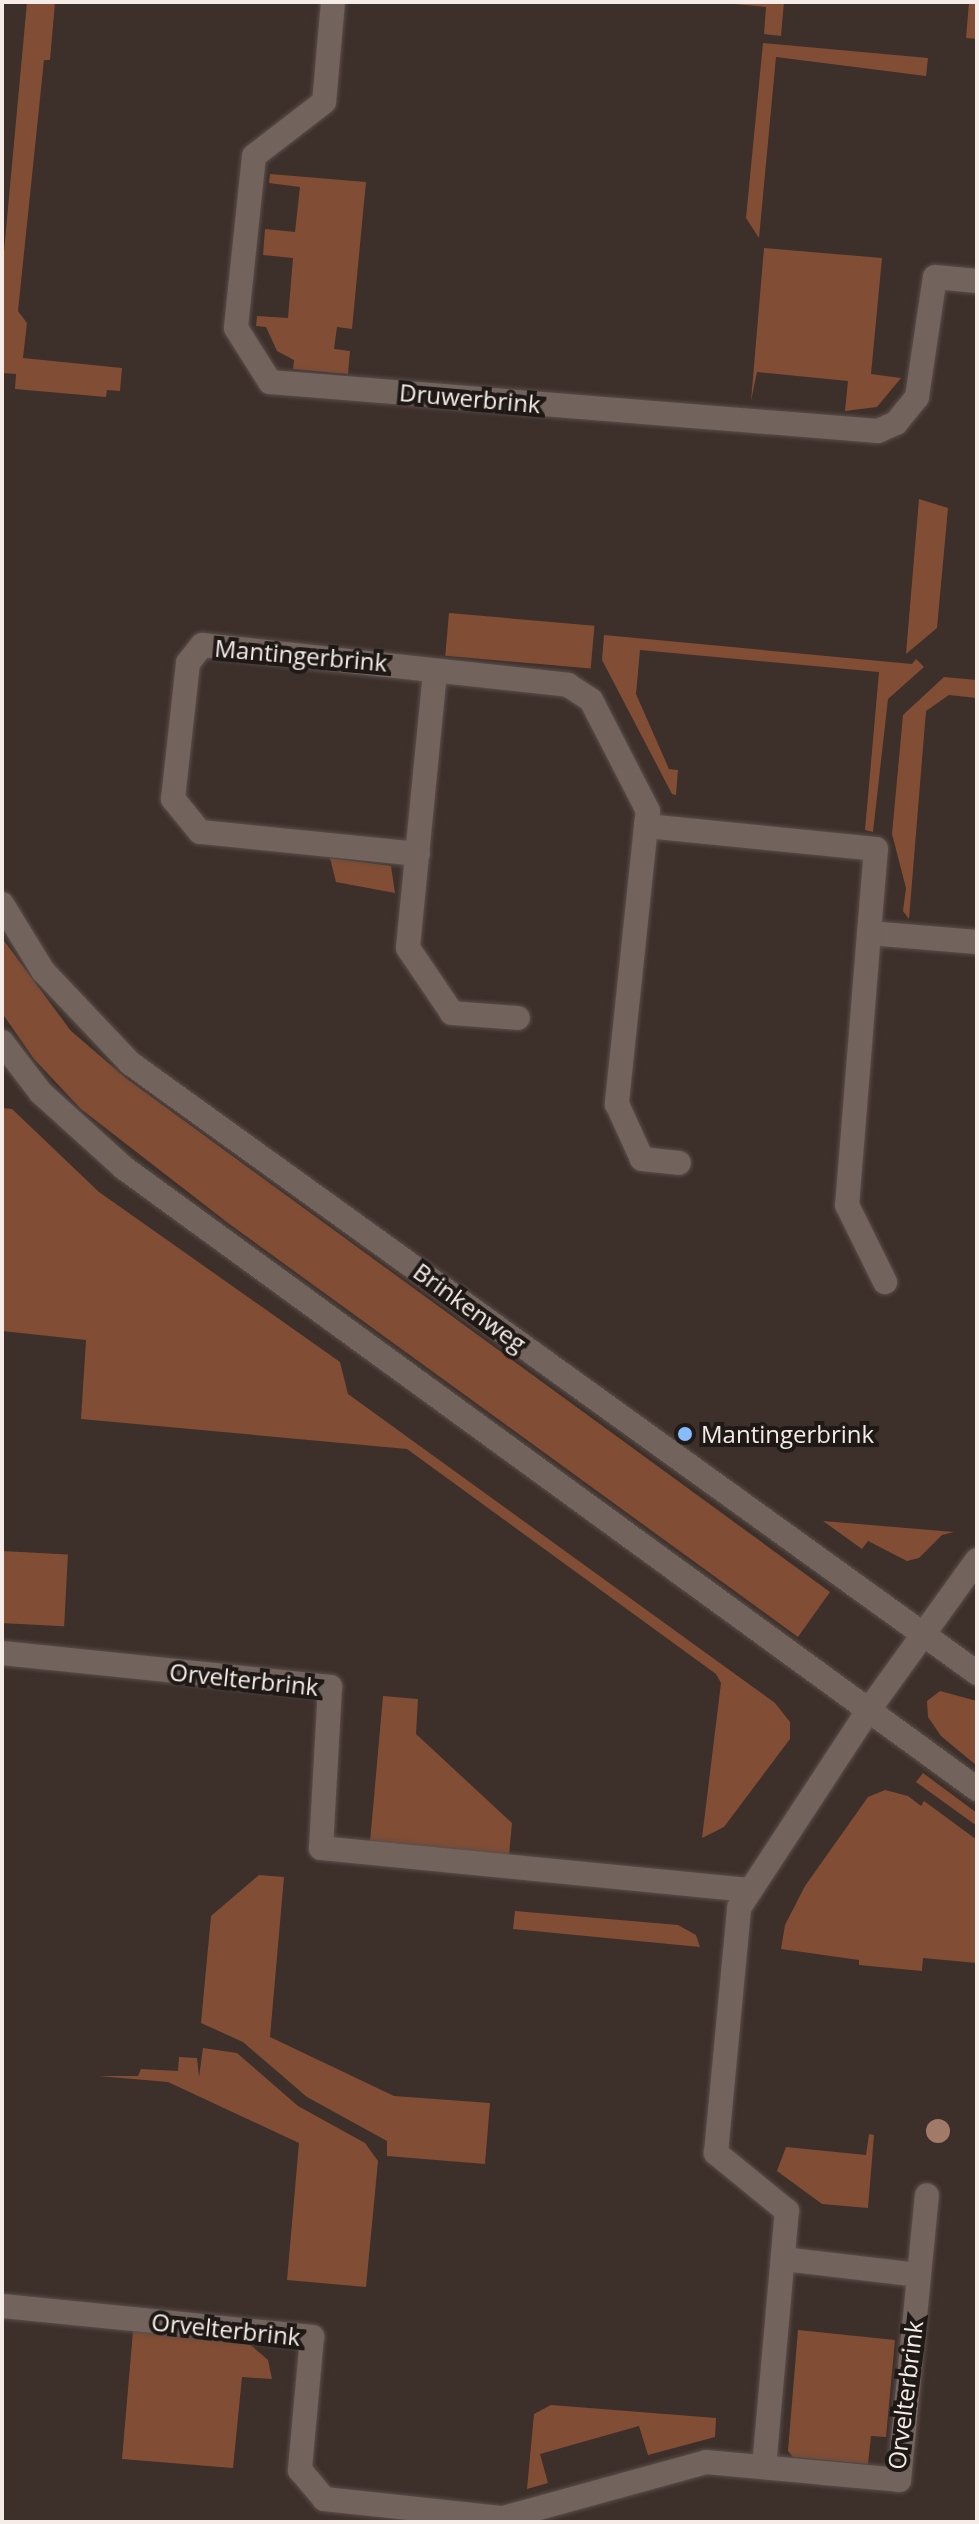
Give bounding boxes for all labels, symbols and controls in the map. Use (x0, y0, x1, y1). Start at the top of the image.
street label: Druwerbrink (398, 377, 542, 419)
street label: Mantingerbrink (213, 633, 389, 677)
street label: Brinkenweg (408, 1257, 532, 1357)
place label: Mantingerbrink (701, 1420, 874, 1448)
marker: Mantingerbrink (676, 1425, 694, 1443)
street label: Orvelterbrink (168, 1657, 320, 1701)
street label: Orvelterbrink (150, 2307, 302, 2351)
street label: Orvelterbrink (882, 2319, 928, 2471)

